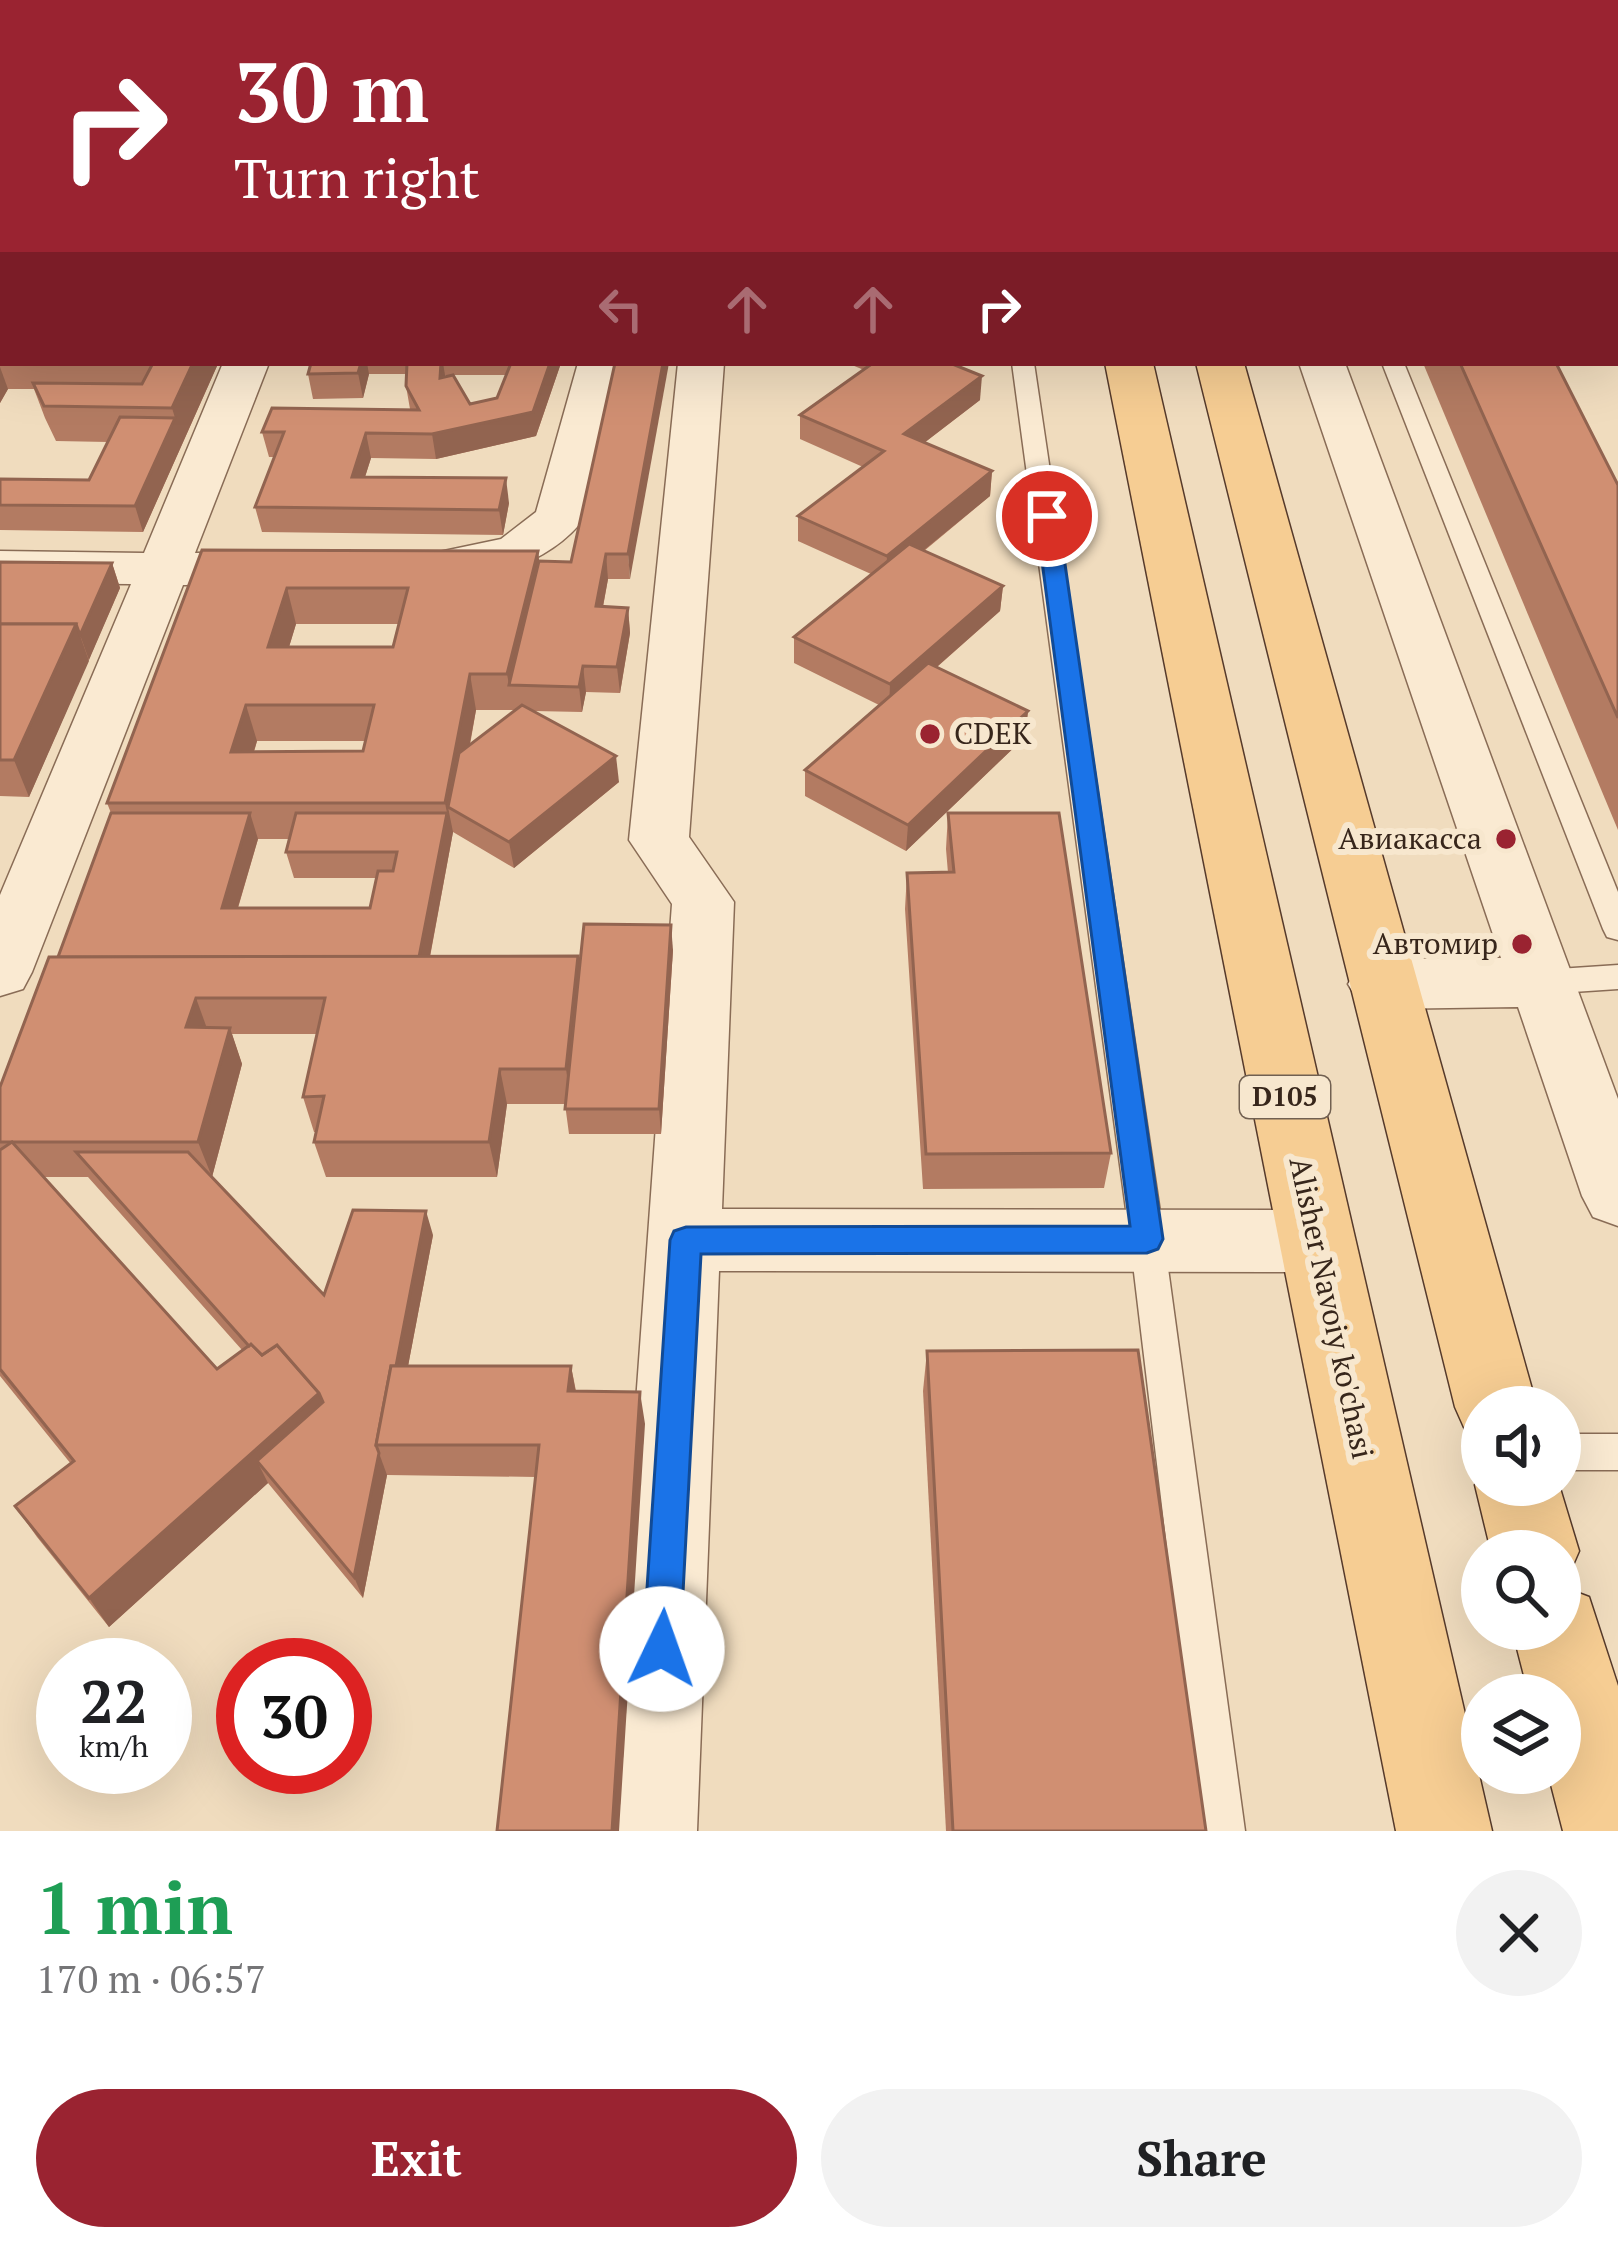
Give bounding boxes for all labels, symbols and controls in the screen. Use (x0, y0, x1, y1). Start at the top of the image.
text: 30 m (234, 35, 429, 146)
icon: right (36, 48, 192, 204)
text: Turn right (234, 142, 480, 213)
icon: left (588, 276, 654, 342)
icon: ahead (714, 276, 780, 342)
icon: ahead (840, 276, 906, 342)
icon: right (966, 276, 1032, 342)
pin (996, 465, 1098, 567)
icon: arrive (1014, 483, 1080, 549)
place label: CDEK (954, 713, 1032, 753)
marker: CDEK (917, 721, 943, 747)
place label: Авиакасса (1338, 818, 1482, 858)
marker: Авиакасса (1493, 826, 1519, 852)
place label: Автомир (1373, 923, 1498, 963)
marker: Автомир (1509, 931, 1535, 957)
road number: D105 (1240, 1076, 1330, 1118)
street label: Alisher Navoiy ko'chasi (1280, 1153, 1384, 1462)
map controls (1461, 1386, 1581, 1794)
button: sound (1461, 1386, 1581, 1506)
button: search (1461, 1530, 1581, 1650)
position arrow (599, 1586, 725, 1712)
speed limit sign: 30 (216, 1638, 372, 1794)
text: 22 (80, 1661, 148, 1740)
button: layers (1461, 1674, 1581, 1794)
text: km/h (79, 1726, 149, 1766)
text: 1 min (36, 1859, 233, 1955)
button: close (1456, 1870, 1582, 1996)
text: 170 m · 06:57 (36, 1952, 266, 2004)
button: Exit (36, 2089, 797, 2227)
button: Share (821, 2089, 1582, 2227)

